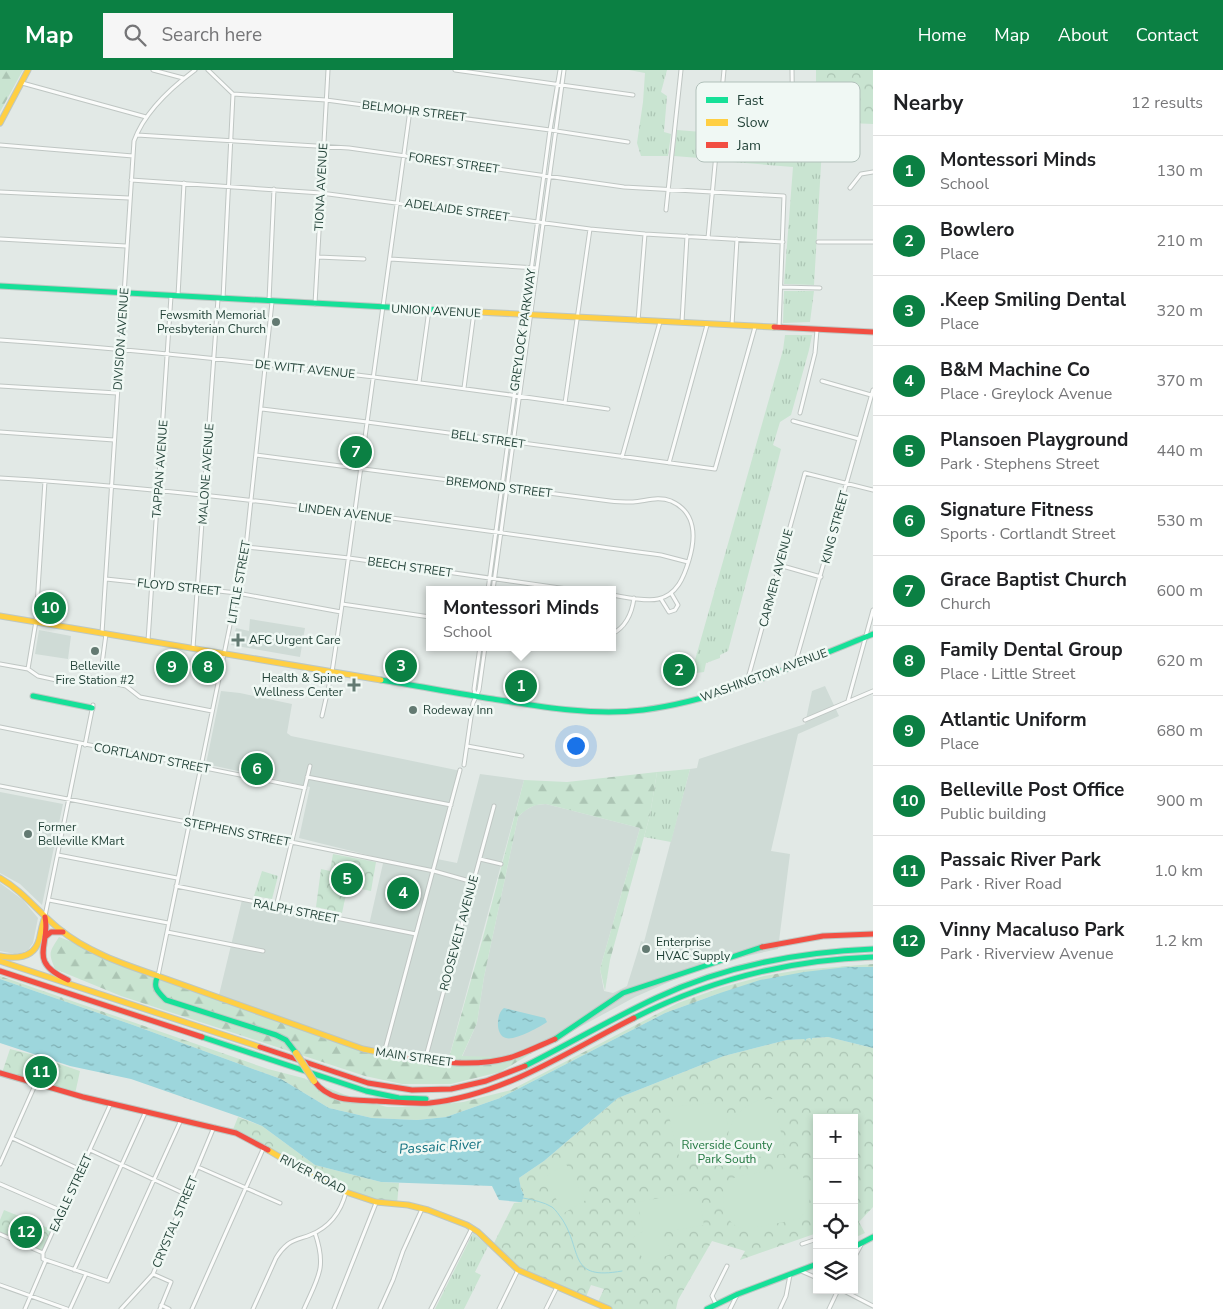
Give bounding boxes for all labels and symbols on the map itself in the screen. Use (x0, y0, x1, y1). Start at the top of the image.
legend (696, 82, 860, 162)
text: Fast (737, 91, 763, 110)
street label: BELMOHR STREET (361, 97, 468, 125)
text: Slow (737, 113, 769, 132)
text: Jam (736, 136, 761, 155)
street label: TIONA AVENUE (311, 143, 331, 231)
street label: FOREST STREET (408, 149, 501, 177)
street label: ADELAIDE STREET (404, 195, 511, 225)
street label: GREYLOCK PARKWAY (506, 267, 540, 392)
street label: DIVISION AVENUE (109, 287, 133, 391)
street label: UNION AVENUE (391, 301, 481, 321)
place label: Fewsmith Memorial Presbyterian Church (157, 307, 266, 337)
marker: Fewsmith Memorial Presbyterian Church (270, 316, 282, 328)
street label: DE WITT AVENUE (254, 356, 356, 382)
street label: TAPPAN AVENUE (149, 420, 171, 518)
street label: MALONE AVENUE (194, 423, 218, 525)
street label: BELL STREET (450, 426, 527, 452)
pin: 7 (340, 433, 372, 471)
street label: BREMOND STREET (445, 473, 554, 502)
street label: KING STREET (818, 488, 853, 565)
street label: LINDEN AVENUE (297, 499, 393, 527)
street label: CARMER AVENUE (755, 527, 797, 629)
street label: LITTLE STREET (224, 538, 254, 625)
street label: BEECH STREET (366, 553, 454, 581)
street label: FLOYD STREET (136, 575, 222, 599)
pin: 10 (34, 589, 66, 627)
place label: AFC Urgent Care (249, 632, 341, 648)
marker: AFC Urgent Care (231, 633, 245, 647)
marker: Belleville Fire Station #2 (89, 645, 101, 657)
street label: WASHINGTON AVENUE (698, 645, 830, 705)
pin: 3 (385, 647, 417, 685)
pin: 9 (156, 648, 188, 686)
pin: 8 (192, 648, 224, 686)
pin: 2 (663, 651, 695, 689)
place label: Belleville Fire Station #2 (56, 658, 134, 688)
pin: 1 (505, 667, 537, 705)
place label: Health & Spine Wellness Center (254, 670, 344, 700)
marker: Health & Spine Wellness Center (347, 678, 361, 692)
place label: Rodeway Inn (423, 702, 493, 718)
marker: Rodeway Inn (407, 704, 419, 716)
your location (563, 733, 589, 759)
street label: CORTLANDT STREET (92, 739, 212, 777)
pin: 6 (241, 750, 273, 788)
street label: STEPHENS STREET (182, 814, 292, 850)
place label: Former Belleville KMart (38, 819, 125, 849)
marker: Former Belleville KMart (22, 828, 34, 840)
pin: 5 (331, 860, 363, 898)
street label: ROOSEVELT AVENUE (436, 873, 482, 993)
pin: 4 (387, 874, 419, 912)
street label: RALPH STREET (252, 895, 341, 927)
place label: Enterprise HVAC Supply (656, 934, 731, 964)
marker: Enterprise HVAC Supply (640, 943, 652, 955)
street label: MAIN STREET (374, 1044, 454, 1070)
pin: 11 (25, 1053, 57, 1091)
water label: Passaic River (398, 1134, 483, 1159)
park label: Riverside County Park South (682, 1137, 773, 1167)
street label: RIVER ROAD (277, 1150, 349, 1198)
street label: EAGLE STREET (46, 1151, 96, 1235)
street label: CRYSTAL STREET (148, 1173, 202, 1270)
pin: 12 (10, 1213, 42, 1251)

